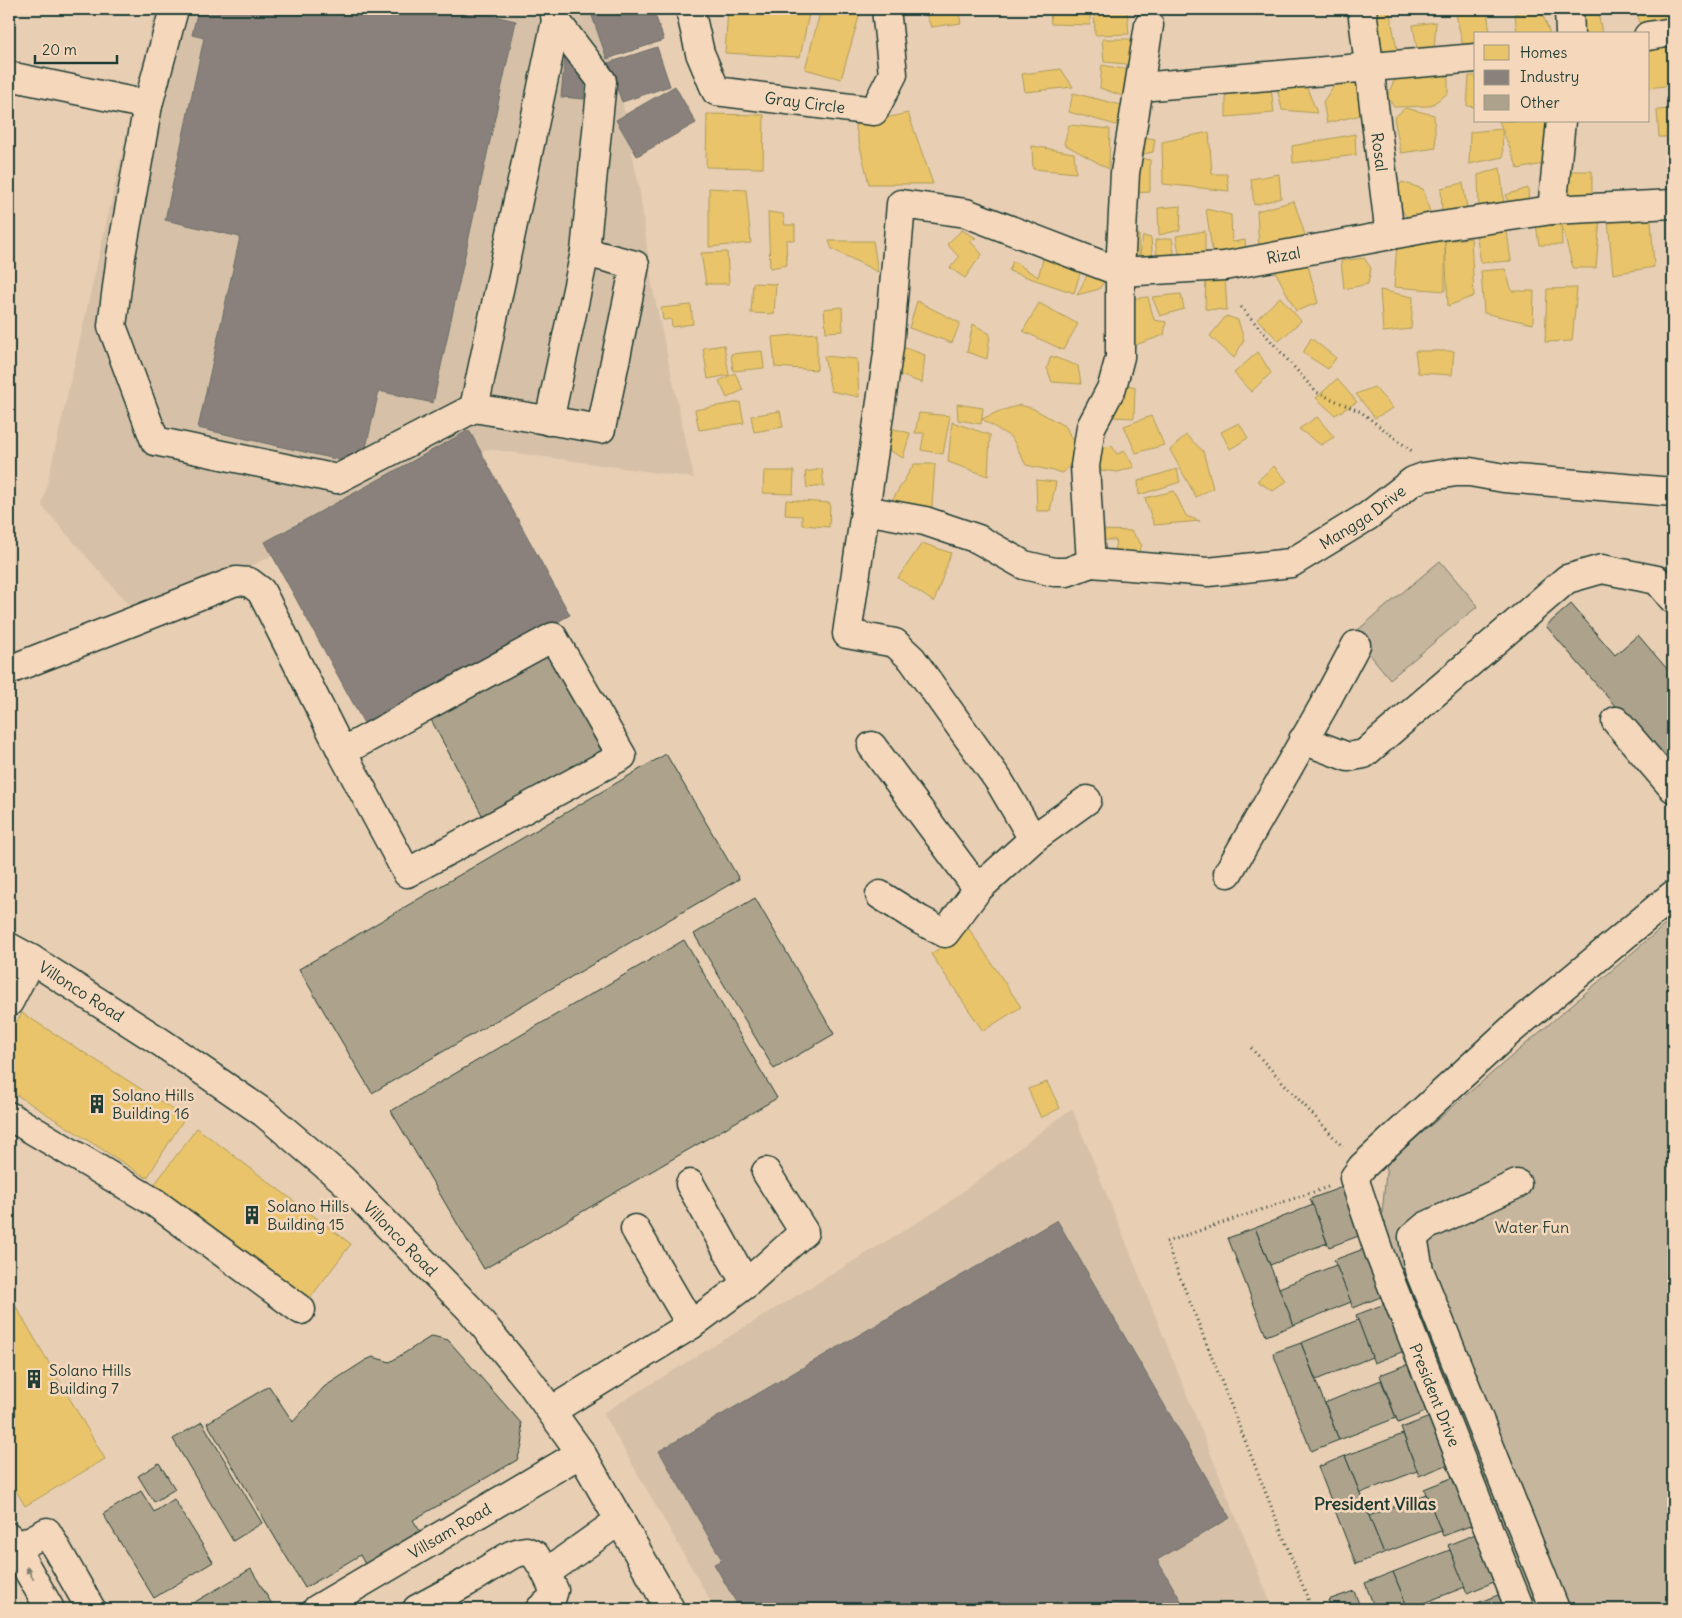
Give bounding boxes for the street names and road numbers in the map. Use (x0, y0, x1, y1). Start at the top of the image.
street label: Gray Circle (764, 87, 846, 117)
street label: Rosal (1367, 131, 1392, 173)
street label: Rizal (1265, 242, 1302, 268)
street label: Mangga Drive (1316, 481, 1409, 553)
street label: Villonco Road (35, 957, 128, 1026)
street label: Villonco Road (359, 1197, 442, 1280)
street label: President Drive (1405, 1341, 1465, 1449)
street label: Villsam Road (405, 1498, 495, 1563)

